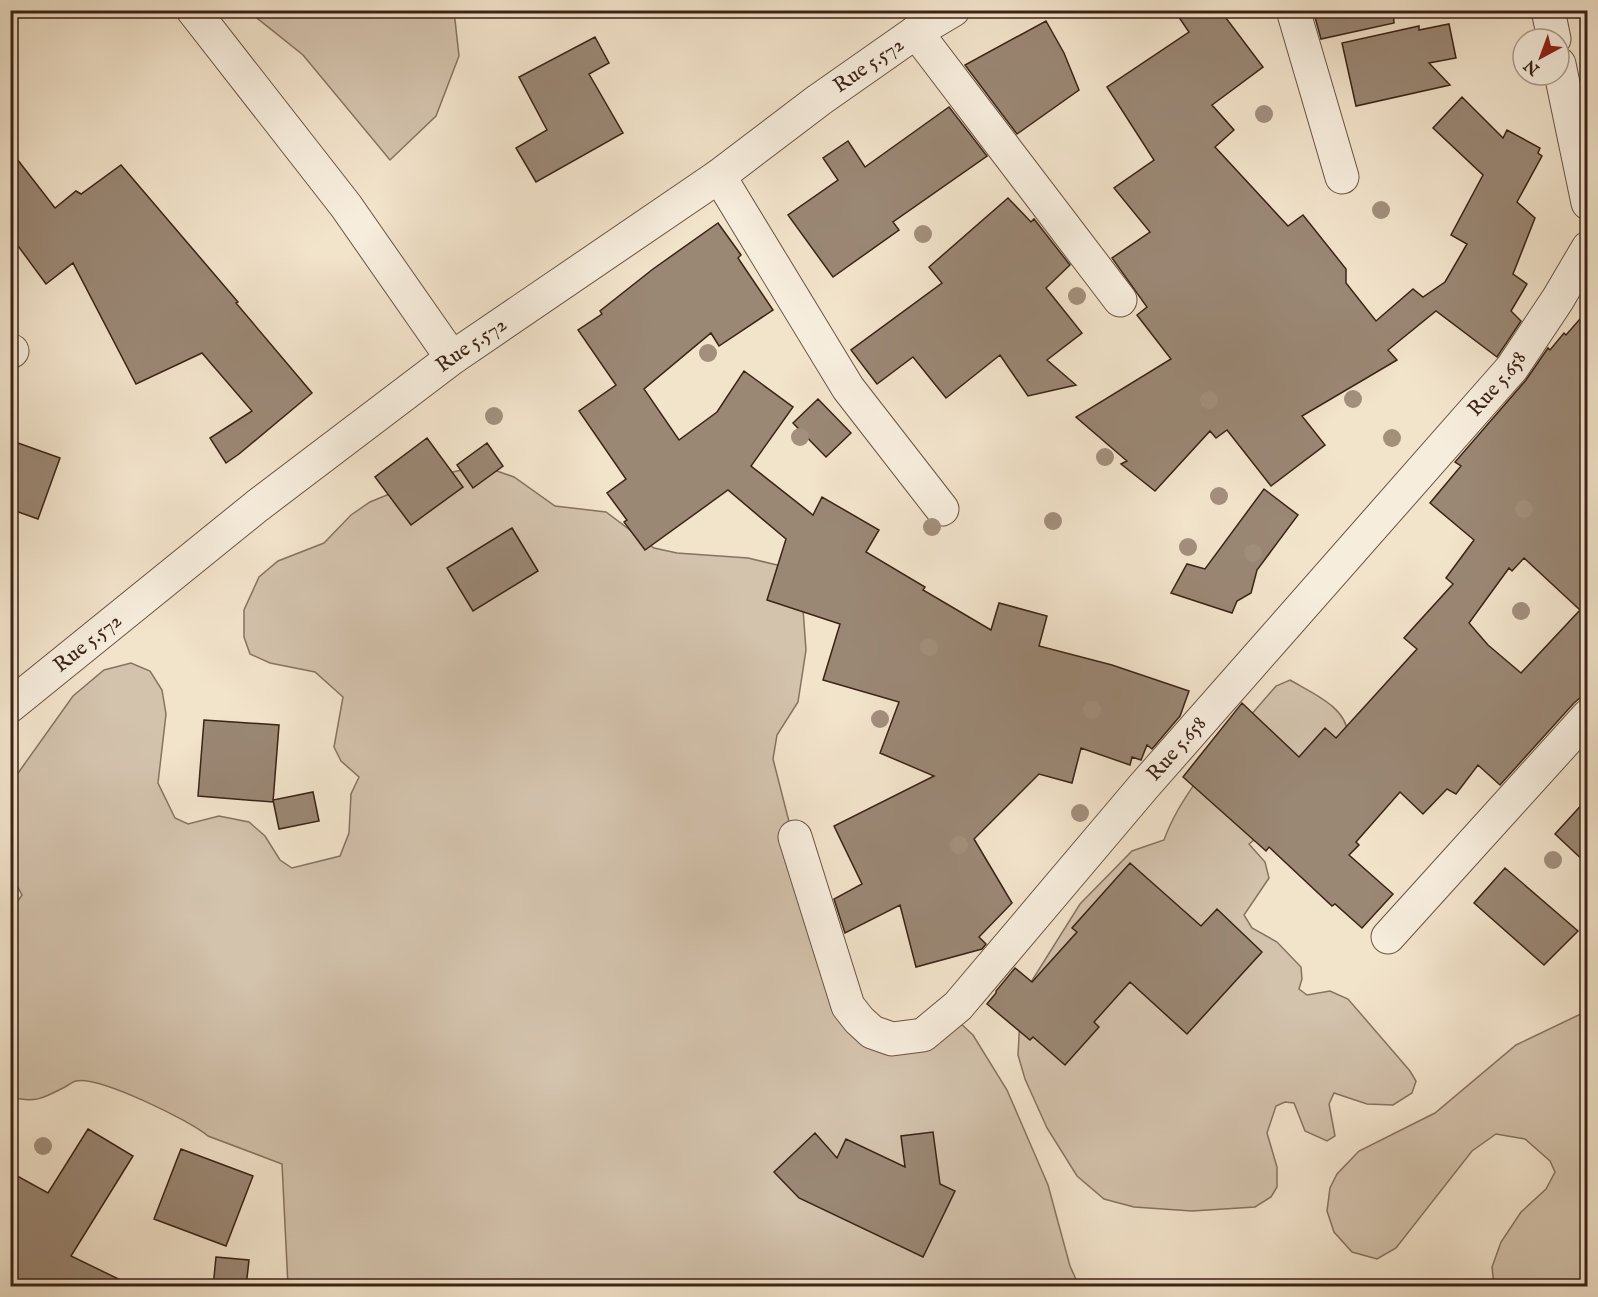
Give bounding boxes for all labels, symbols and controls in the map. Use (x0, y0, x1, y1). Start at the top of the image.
north arrow (1511, 27, 1571, 87)
street label: Rue 5.572 (828, 31, 909, 99)
text: N (1521, 55, 1545, 80)
street label: Rue 5.572 (430, 311, 512, 379)
street label: Rue 5.658 (1462, 346, 1533, 422)
street label: Rue 5.572 (48, 607, 128, 679)
street label: Rue 5.658 (1141, 711, 1212, 787)

